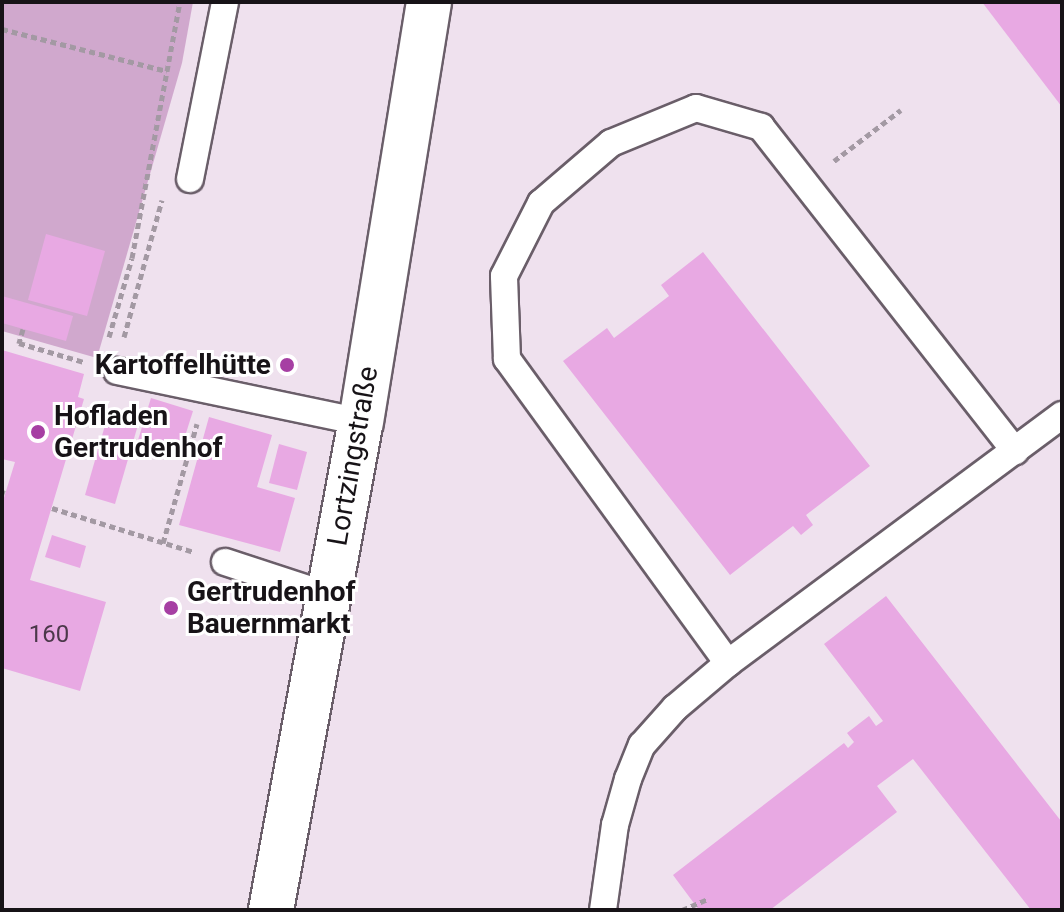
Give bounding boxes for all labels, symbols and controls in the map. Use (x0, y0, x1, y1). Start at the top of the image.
place label: Kartoffelhütte (95, 348, 271, 382)
marker: Kartoffelhütte (278, 356, 296, 374)
street label: Lortzingstraße (321, 364, 385, 548)
place label: Hofladen Gertrudenhof (54, 399, 223, 465)
marker: Hofladen Gertrudenhof (29, 423, 47, 441)
place label: Gertrudenhof Bauernmarkt (187, 575, 356, 641)
marker: Gertrudenhof Bauernmarkt (162, 599, 180, 617)
house number: 160 (29, 621, 69, 649)

